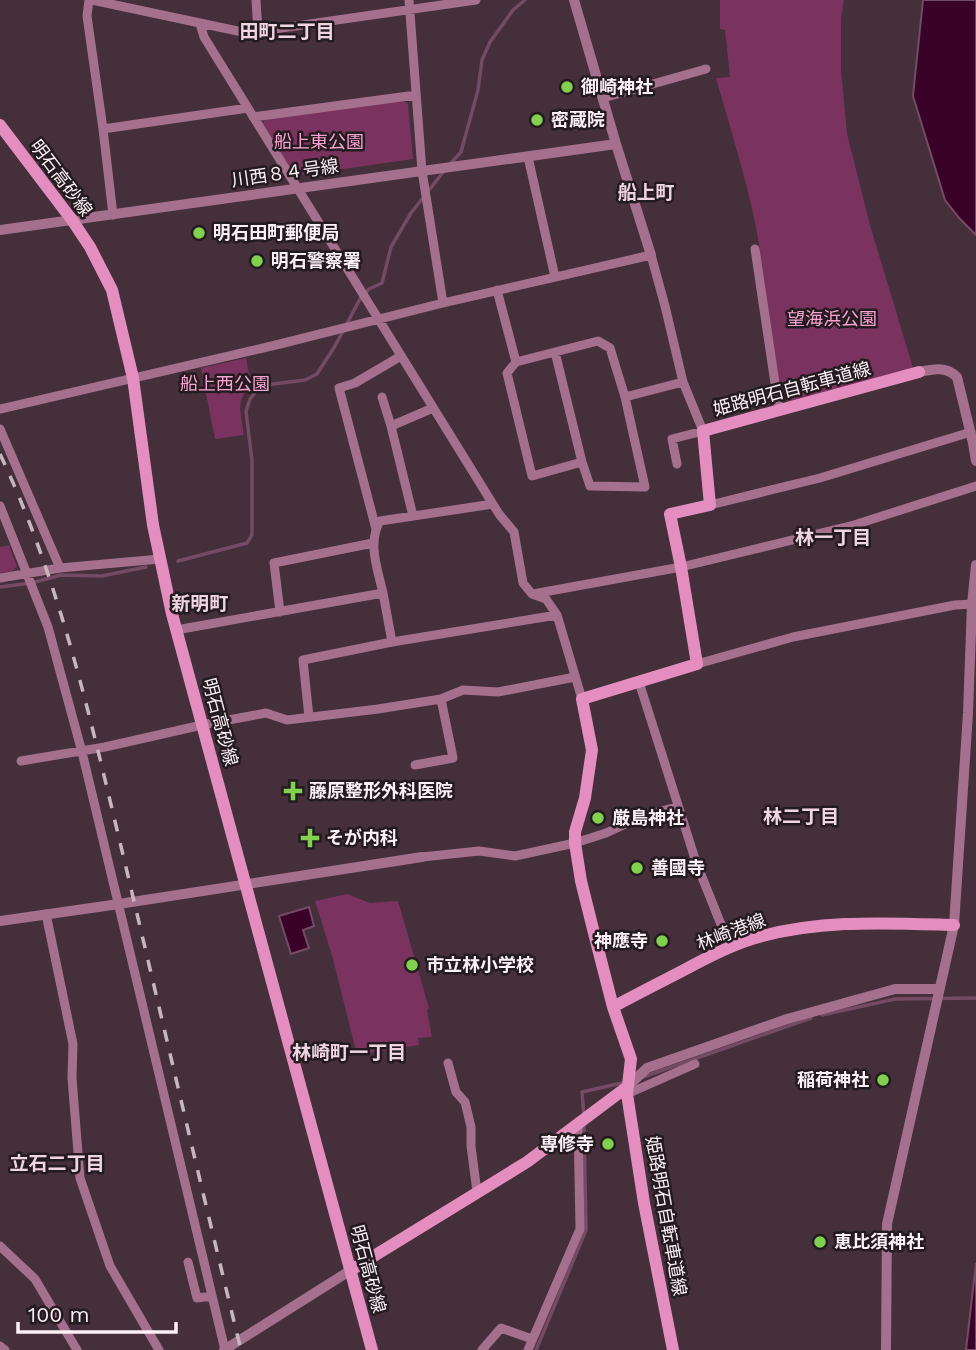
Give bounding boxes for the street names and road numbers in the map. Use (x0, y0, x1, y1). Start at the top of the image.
street label: 明石高砂線 (26, 135, 97, 220)
street label: 川西８４号線 (230, 155, 340, 190)
street label: 姫路明石自転車道線 (711, 357, 873, 420)
street label: 明石高砂線 (199, 676, 242, 768)
street label: 林崎港線 (693, 909, 768, 954)
street label: 姫路明石自転車道線 (642, 1134, 691, 1298)
street label: 明石高砂線 (347, 1223, 390, 1315)

